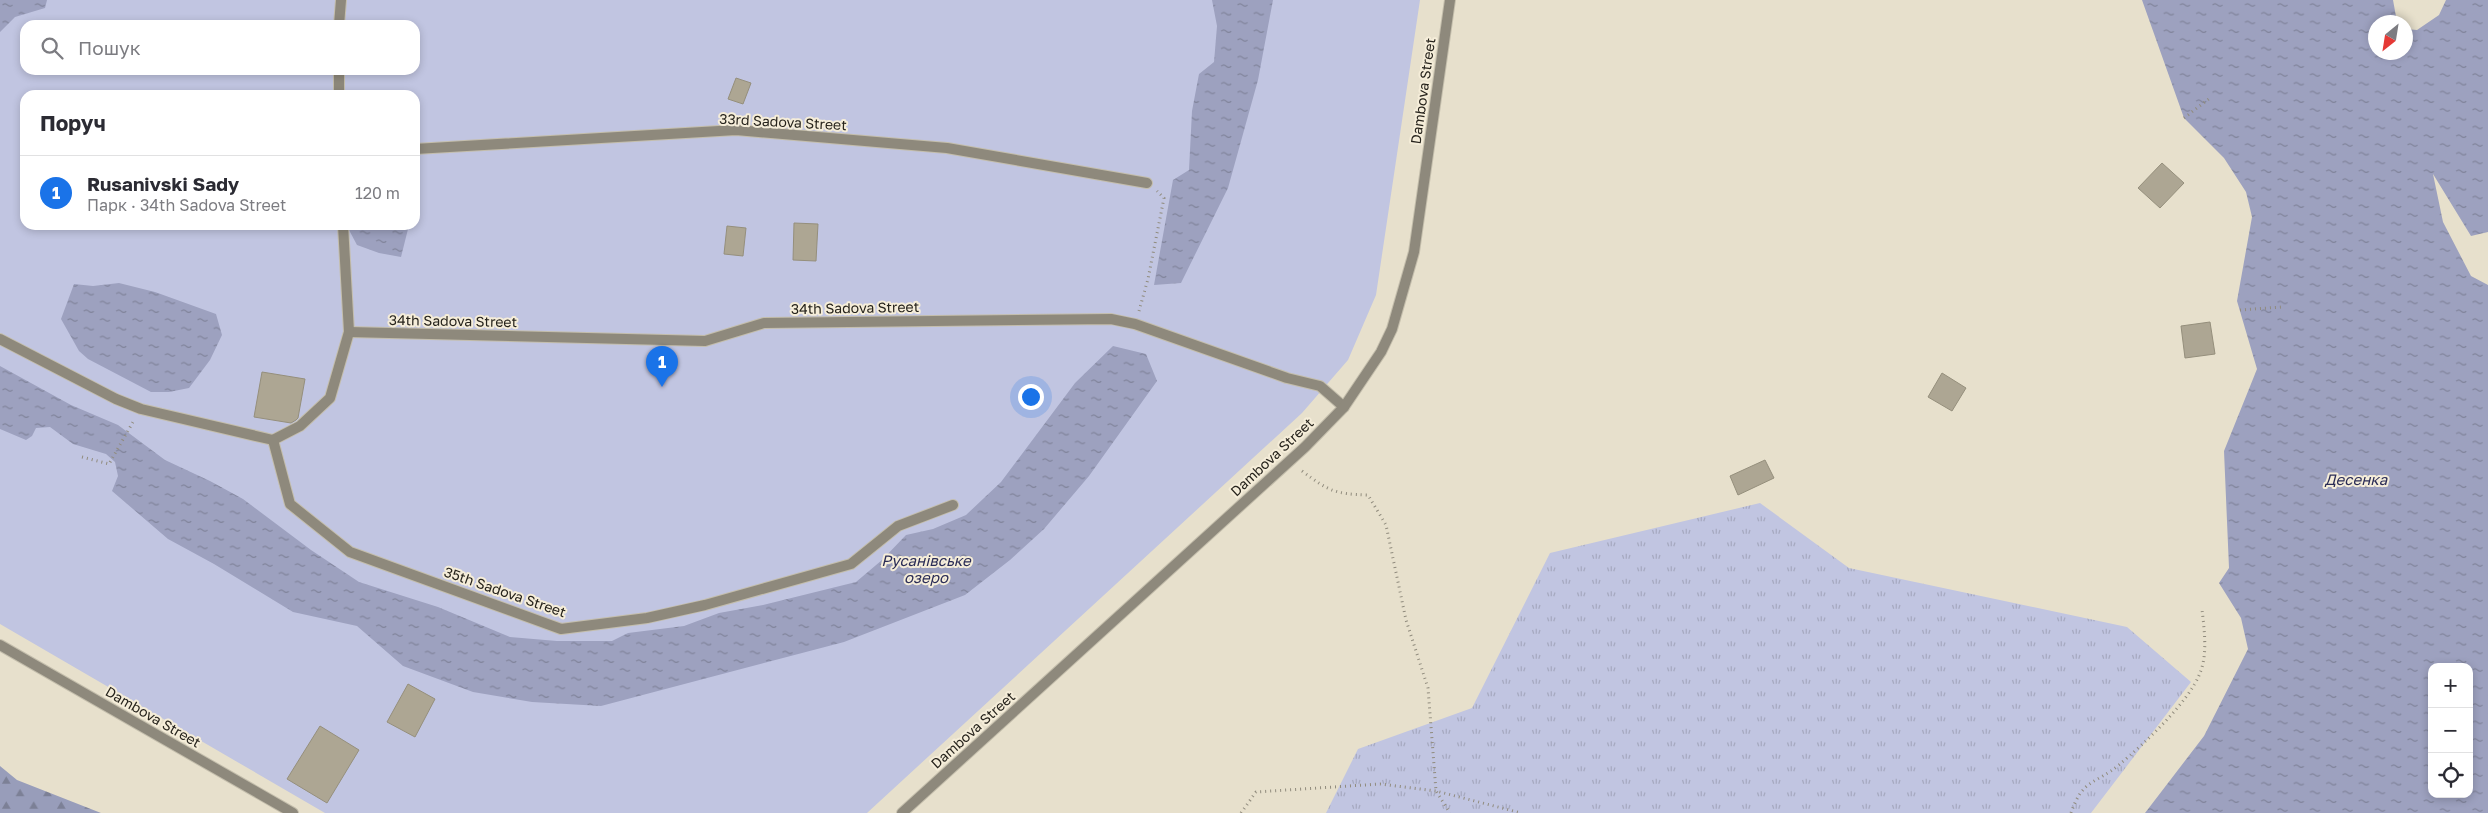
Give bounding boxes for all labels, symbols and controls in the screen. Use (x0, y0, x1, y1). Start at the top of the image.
north arrow (2368, 15, 2413, 60)
search box (20, 20, 420, 75)
icon: search (38, 34, 66, 62)
text: Пошук (78, 36, 141, 59)
street label: Dambova Street (1407, 37, 1438, 145)
text: Поруч (40, 110, 106, 136)
street label: 33rd Sadova Street (719, 110, 847, 133)
text: Rusanivski Sady (87, 172, 239, 195)
text: 1 (52, 183, 60, 203)
text: 120 m (355, 183, 400, 203)
text: Парк · 34th Sadova Street (87, 195, 287, 215)
street label: 34th Sadova Street (791, 298, 919, 317)
street label: 34th Sadova Street (389, 311, 517, 330)
pin: 1 (646, 346, 678, 387)
your location (1018, 384, 1044, 410)
street label: Dambova Street (1227, 414, 1317, 499)
water label: Десенка (2324, 470, 2388, 488)
water label: Русанівське озеро (881, 551, 972, 586)
street label: 35th Sadova Street (442, 563, 568, 620)
map controls (2428, 663, 2473, 798)
button: + (2428, 663, 2473, 708)
street label: Dambova Street (103, 682, 204, 751)
street label: Dambova Street (927, 687, 1018, 772)
button: − (2428, 708, 2473, 753)
button: locate (2428, 753, 2473, 798)

